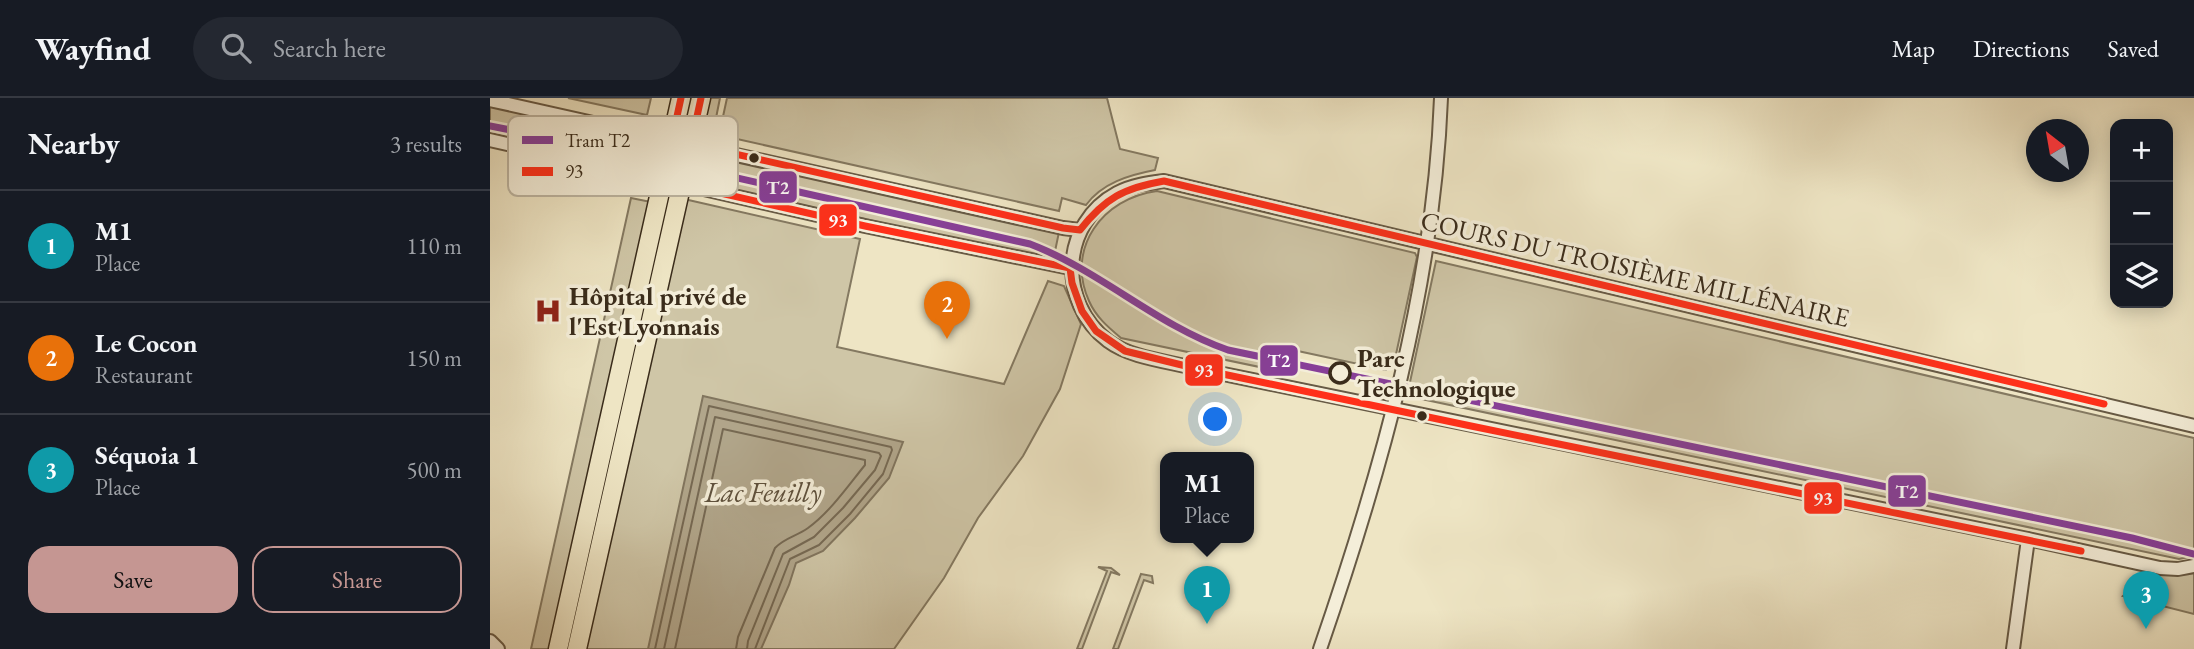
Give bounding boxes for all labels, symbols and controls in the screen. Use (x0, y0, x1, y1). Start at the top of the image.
search box (193, 17, 683, 80)
text: Wayfind (35, 27, 151, 70)
icon: search (217, 29, 255, 67)
text: Search here (273, 31, 386, 65)
text: Map (1892, 33, 1935, 64)
text: Directions (1973, 33, 2070, 64)
text: Saved (2108, 33, 2159, 64)
legend (508, 116, 738, 196)
north arrow (2026, 119, 2089, 182)
map controls (2110, 119, 2173, 308)
button: + (2110, 119, 2173, 182)
text: Nearby (28, 124, 120, 163)
text: Tram T2 (565, 128, 630, 153)
text: 3 results (390, 129, 462, 159)
unlabelled marker (747, 151, 761, 165)
text: 93 (565, 159, 583, 184)
line badge: T2 (758, 170, 798, 204)
text: T2 (766, 175, 790, 200)
button: − (2110, 182, 2173, 245)
line badge: 93 (818, 203, 858, 237)
street label: COURS DU TROISIÈME MILLÉNAIRE (1417, 203, 1853, 335)
text: 93 (828, 208, 848, 233)
text: M1 (95, 214, 133, 248)
text: 1 (45, 231, 57, 261)
text: 110 m (406, 231, 462, 261)
button: layers (2110, 245, 2173, 308)
text: Place (95, 248, 140, 278)
place label: Hôpital privé de l'Est Lyonnais (569, 279, 746, 343)
pin: 2 (924, 281, 970, 339)
hospital icon: Hôpital privé de l'Est Lyonnais (533, 296, 563, 326)
text: Le Cocon (95, 326, 198, 360)
place label: Parc Technologique (1357, 341, 1516, 405)
text: 2 (45, 343, 57, 373)
text: 150 m (406, 343, 462, 373)
line badge: T2 (1259, 344, 1299, 377)
text: T2 (1267, 348, 1291, 373)
line badge: 93 (1184, 353, 1224, 387)
text: 93 (1194, 358, 1214, 383)
text: Restaurant (95, 360, 193, 390)
marker: Parc Technologique (1329, 362, 1351, 384)
your location (1198, 402, 1232, 436)
unlabelled marker (1415, 409, 1429, 423)
text: Séquoia 1 (95, 438, 199, 472)
popup (1160, 452, 1254, 543)
text: 3 (45, 455, 57, 485)
text: 500 m (406, 455, 462, 485)
text: M1 (1184, 466, 1222, 500)
text: Place (95, 472, 140, 502)
water label: Lac Feuilly (704, 474, 822, 510)
line badge: T2 (1887, 474, 1927, 508)
text: T2 (1895, 479, 1919, 504)
line badge: 93 (1803, 481, 1843, 515)
text: 93 (1813, 486, 1833, 511)
text: Place (1184, 500, 1230, 530)
button: Save (28, 546, 238, 613)
button: Share (252, 546, 462, 613)
pin: 1 (1184, 566, 1230, 624)
pin: 3 (2123, 571, 2169, 629)

